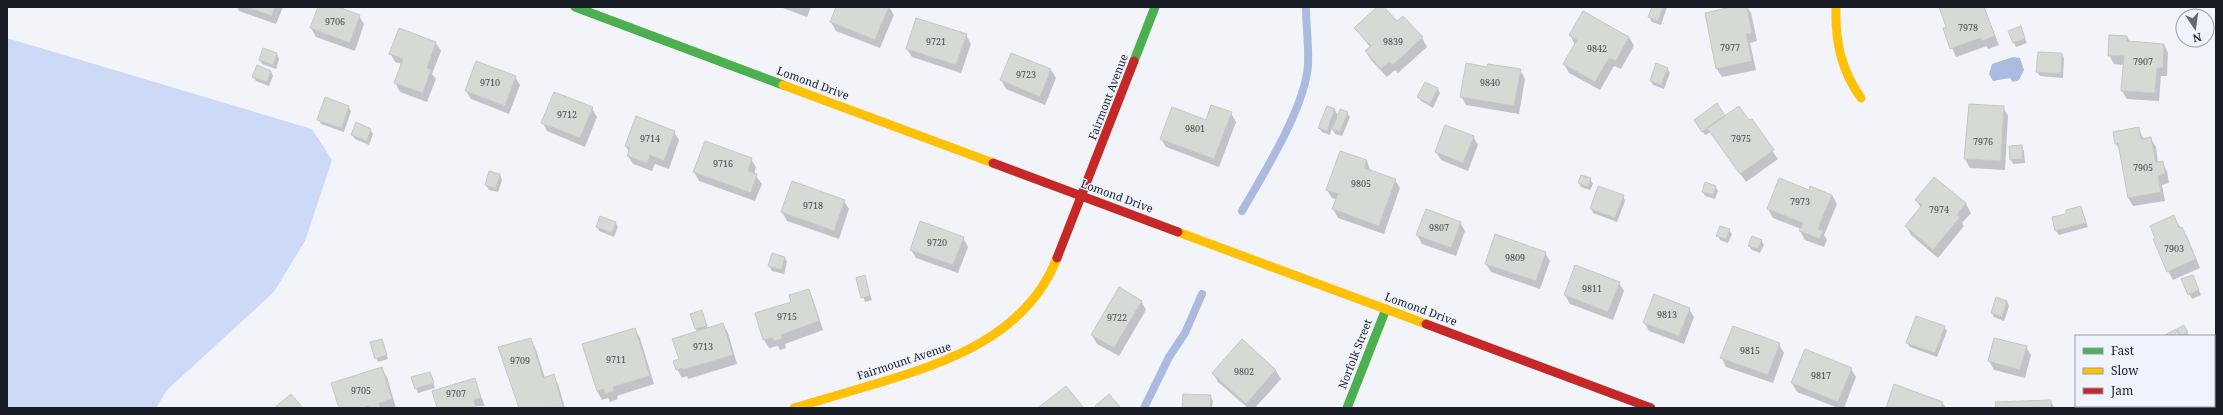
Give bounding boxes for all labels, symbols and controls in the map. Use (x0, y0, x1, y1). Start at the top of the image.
north arrow (2175, 8, 2215, 48)
house number: 9706 (325, 15, 345, 28)
house number: 7978 (1958, 21, 1978, 34)
text: N (2191, 30, 2203, 47)
house number: 9721 (926, 35, 946, 48)
house number: 9839 (1383, 35, 1403, 48)
house number: 7977 (1720, 41, 1740, 54)
house number: 9842 (1587, 42, 1607, 55)
street label: Fairmont Avenue (1084, 52, 1131, 142)
house number: 7907 (2133, 55, 2153, 68)
street label: Lomond Drive (775, 63, 851, 103)
house number: 9723 (1016, 68, 1036, 81)
house number: 9710 (480, 76, 500, 89)
house number: 9840 (1480, 76, 1500, 89)
house number: 9712 (557, 108, 577, 121)
house number: 9801 (1185, 122, 1205, 135)
house number: 9714 (640, 132, 660, 145)
house number: 7975 (1731, 132, 1751, 145)
house number: 7976 (1973, 135, 1993, 148)
house number: 9716 (713, 157, 733, 170)
house number: 7905 (2133, 161, 2153, 174)
street label: Lomond Drive (1079, 176, 1155, 216)
house number: 9805 (1351, 177, 1371, 190)
house number: 7973 (1790, 195, 1810, 208)
house number: 9718 (803, 199, 823, 212)
house number: 7974 (1929, 203, 1949, 216)
house number: 9807 (1429, 221, 1449, 234)
house number: 9720 (927, 236, 947, 249)
house number: 7903 (2164, 242, 2184, 255)
house number: 9809 (1505, 251, 1525, 264)
house number: 9811 (1582, 282, 1602, 295)
street label: Lomond Drive (1383, 289, 1459, 329)
house number: 9813 (1657, 308, 1677, 321)
house number: 9715 (777, 310, 797, 323)
house number: 9722 (1107, 311, 1127, 324)
street label: Norfolk Street (1334, 317, 1375, 391)
legend (2075, 335, 2215, 407)
street label: Fairmount Avenue (855, 338, 953, 383)
house number: 9713 (693, 340, 713, 353)
text: Fast (2111, 342, 2134, 359)
house number: 9815 (1740, 344, 1760, 357)
house number: 9711 (606, 353, 626, 366)
house number: 9709 (510, 354, 530, 367)
text: Slow (2111, 362, 2139, 379)
house number: 9802 (1234, 365, 1254, 378)
house number: 9817 (1811, 369, 1831, 382)
text: Jam (2110, 382, 2133, 399)
house number: 9705 (351, 384, 371, 397)
house number: 9707 (446, 387, 466, 400)

